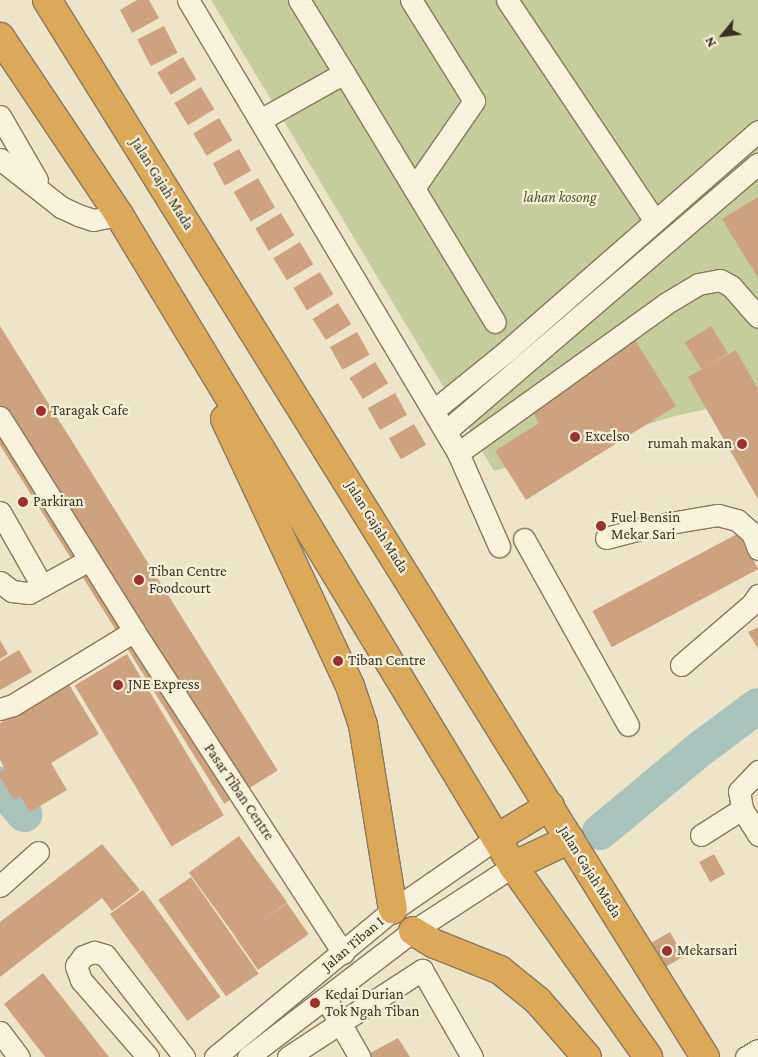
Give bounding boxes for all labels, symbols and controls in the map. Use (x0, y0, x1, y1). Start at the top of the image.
north arrow (698, 10, 748, 60)
text: N (701, 34, 719, 50)
street label: Jalan Gajah Mada (126, 135, 198, 233)
park label: lahan kosong (523, 189, 597, 207)
place label: Taragak Cafe (51, 402, 128, 420)
marker: Taragak Cafe (35, 405, 47, 417)
place label: Excelso (585, 428, 630, 446)
marker: Excelso (569, 431, 581, 443)
place label: rumah makan (648, 435, 732, 453)
marker: rumah makan (736, 438, 748, 450)
street label: Jalan Gajah Mada (341, 478, 413, 576)
place label: Parkiran (33, 493, 84, 511)
marker: Parkiran (17, 496, 29, 508)
place label: Fuel Bensin Mekar Sari (611, 508, 680, 543)
marker: Fuel Bensin Mekar Sari (595, 520, 607, 532)
place label: Tiban Centre Foodcourt (149, 562, 227, 597)
marker: Tiban Centre Foodcourt (133, 574, 145, 586)
place label: Tiban Centre (348, 652, 426, 670)
marker: Tiban Centre (332, 655, 344, 667)
place label: JNE Express (128, 676, 200, 694)
marker: JNE Express (112, 679, 124, 691)
street label: Pasar Tiban Centre (200, 740, 278, 844)
street label: Jalan Gajah Mada (554, 823, 626, 921)
street label: Jalan Tiban I (318, 913, 388, 975)
place label: Mekarsari (677, 942, 737, 960)
marker: Mekarsari (661, 945, 673, 957)
place label: Kedai Durian Tok Ngah Tiban (325, 985, 419, 1020)
marker: Kedai Durian Tok Ngah Tiban (309, 997, 321, 1009)

